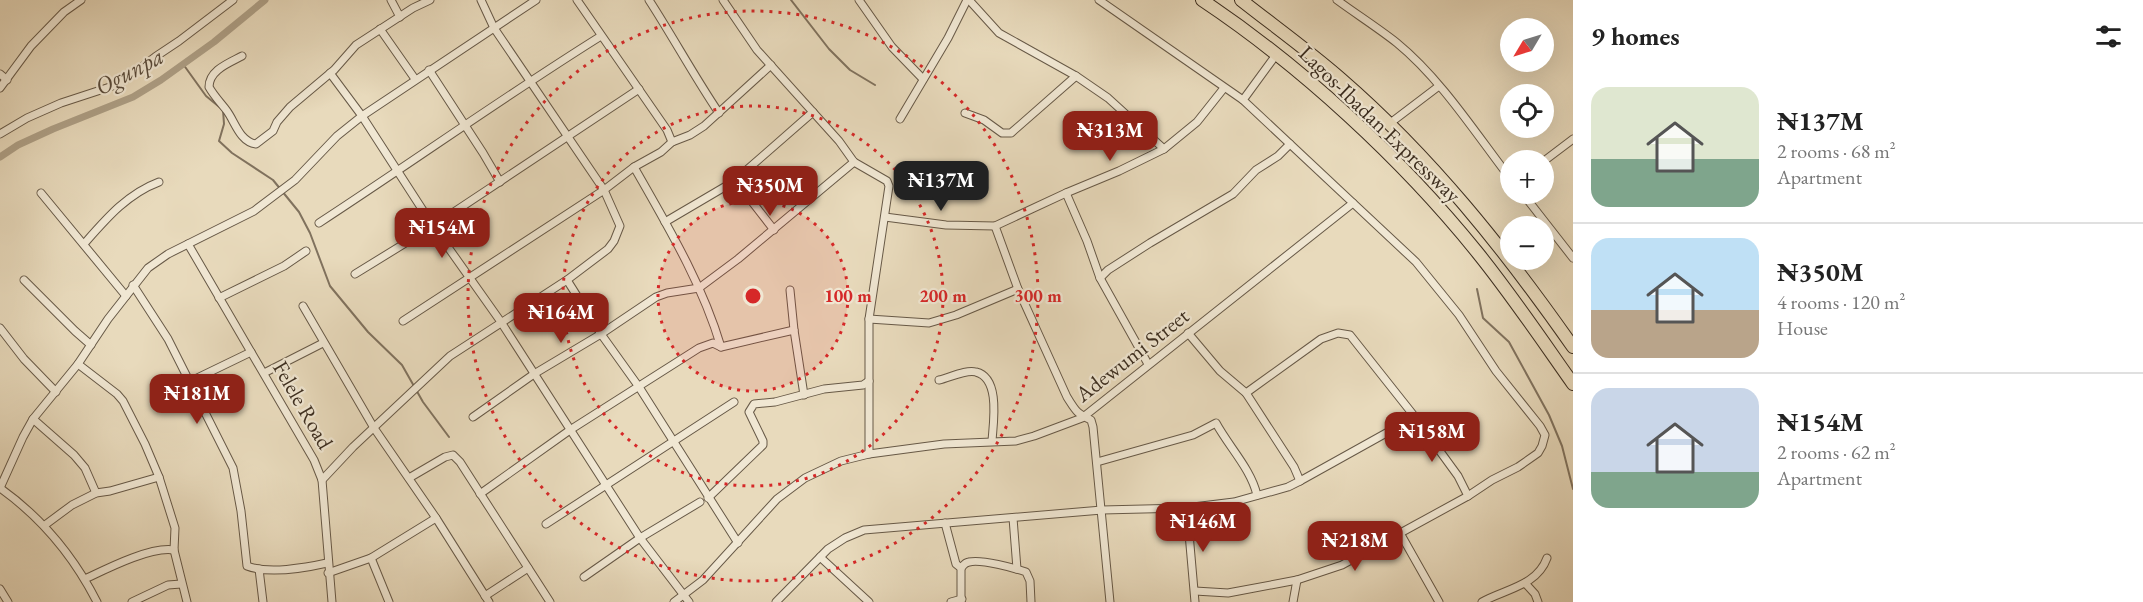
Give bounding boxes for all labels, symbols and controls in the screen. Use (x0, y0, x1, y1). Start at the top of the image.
north arrow (1500, 18, 1554, 72)
map controls (1500, 18, 1554, 270)
text: 9 homes (1591, 19, 1680, 53)
icon: filters (2092, 20, 2125, 53)
street label: Lagos-Ibadan Expressway (1293, 39, 1468, 209)
water label: Ogunpa (89, 40, 169, 102)
button: locate (1500, 84, 1554, 138)
text: ₦137M (1777, 104, 1864, 138)
pin: ₦313M (1068, 111, 1152, 162)
icon: home (1639, 111, 1711, 183)
text: ₦313M (1077, 117, 1143, 143)
text: 2 rooms · 68 m² (1777, 138, 1896, 164)
button: + (1500, 150, 1554, 204)
pin: ₦137M (899, 161, 983, 212)
text: Apartment (1777, 164, 1862, 190)
pin: ₦350M (728, 166, 812, 217)
text: ₦137M (908, 167, 974, 193)
text: ₦350M (737, 172, 803, 198)
pin: ₦154M (400, 208, 484, 259)
text: ₦154M (409, 214, 475, 240)
button: − (1500, 216, 1554, 270)
text: ₦350M (1777, 255, 1864, 289)
icon: home (1639, 262, 1711, 334)
text: 100 m (824, 284, 872, 307)
text: 200 m (919, 284, 967, 307)
text: 300 m (1014, 284, 1062, 307)
centre of rings (743, 286, 763, 306)
text: 4 rooms · 120 m² (1777, 289, 1905, 315)
pin: ₦164M (519, 293, 603, 344)
text: ₦164M (528, 299, 594, 325)
street label: Adewumi Street (1068, 301, 1195, 409)
text: House (1777, 315, 1828, 341)
street label: Felele Road (266, 356, 340, 455)
pin: ₦181M (155, 374, 239, 425)
text: ₦181M (164, 380, 230, 406)
text: ₦154M (1777, 405, 1864, 439)
pin: ₦158M (1390, 412, 1474, 463)
icon: home (1639, 412, 1711, 484)
text: ₦158M (1399, 418, 1465, 444)
text: 2 rooms · 62 m² (1777, 439, 1896, 465)
text: Apartment (1777, 465, 1862, 491)
pin: ₦146M (1161, 502, 1245, 553)
text: ₦146M (1170, 508, 1236, 534)
pin: ₦218M (1313, 521, 1397, 572)
text: ₦218M (1322, 527, 1388, 553)

